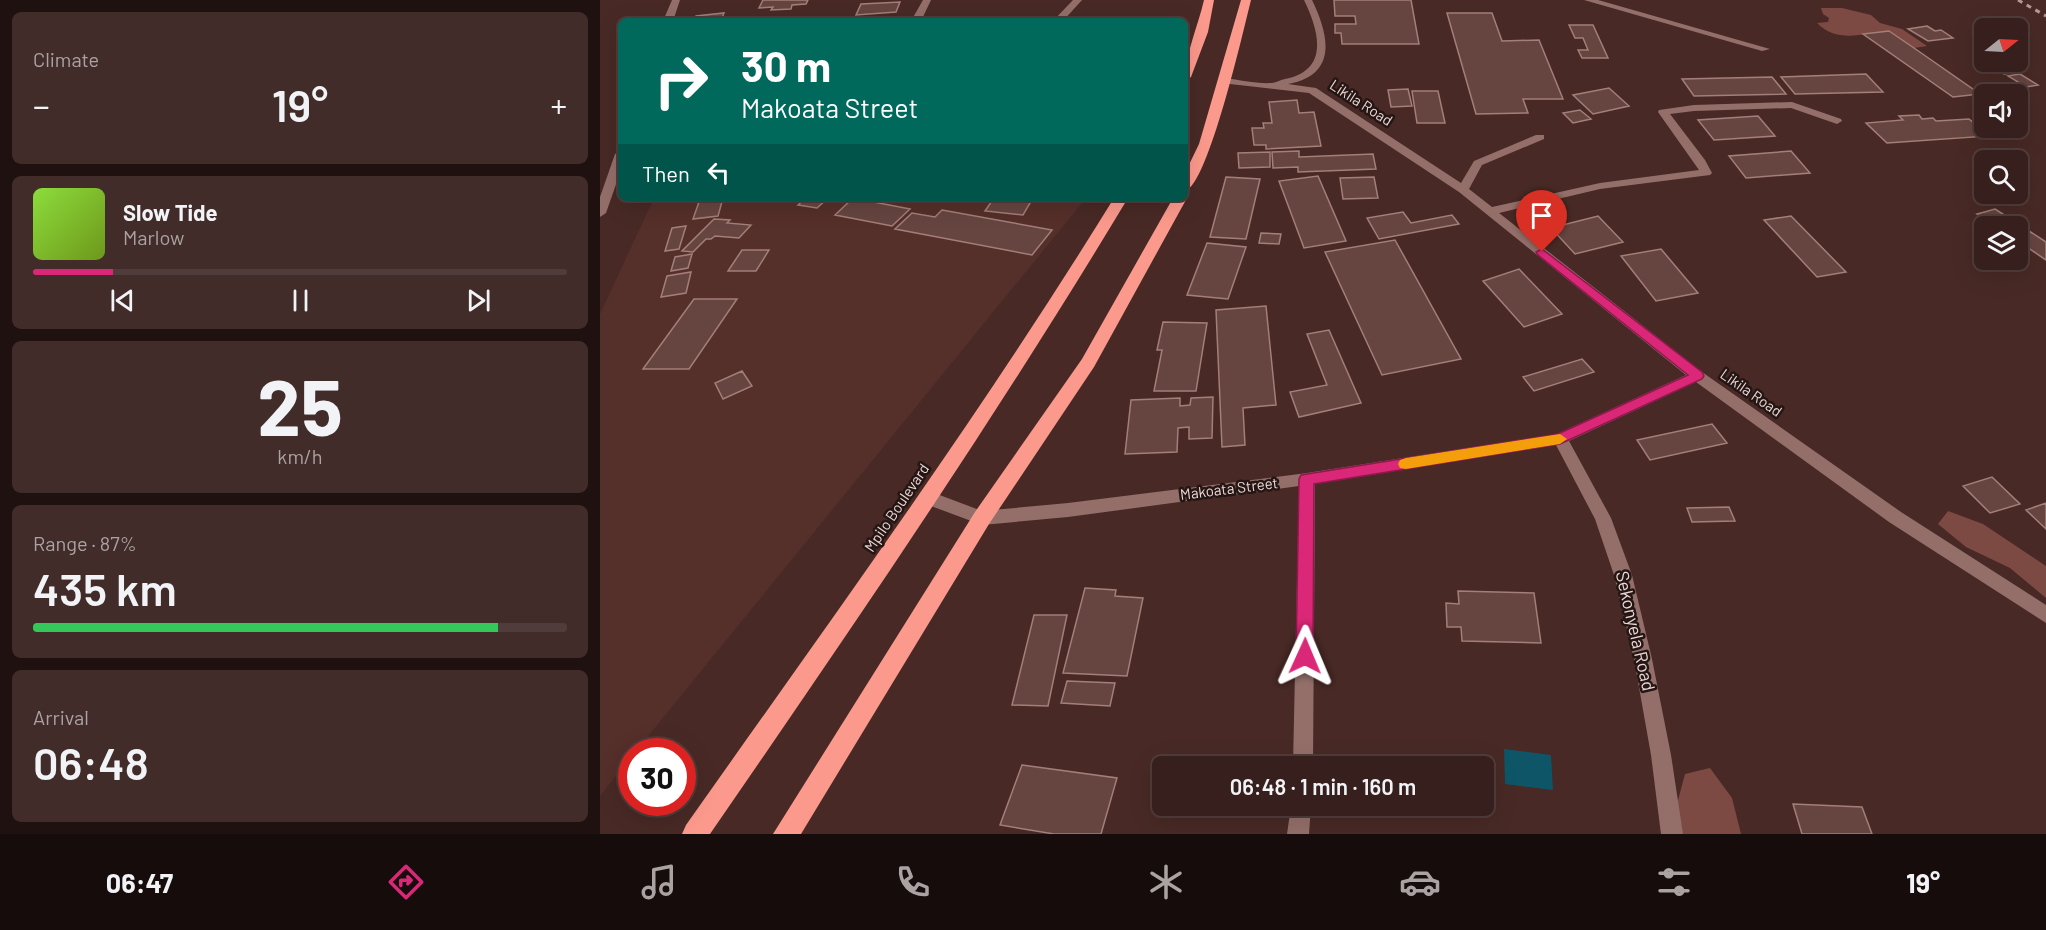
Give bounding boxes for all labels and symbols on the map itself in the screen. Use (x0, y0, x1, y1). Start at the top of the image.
north arrow (1974, 18, 2028, 72)
street label: Likila Road (1327, 75, 1396, 129)
pin (1516, 190, 1567, 252)
street label: Likila Road (1717, 364, 1786, 420)
street label: Mpilo Boulevard (860, 460, 932, 555)
street label: Makoata Street (1179, 473, 1279, 503)
street label: Sekonyela Road (1611, 569, 1660, 693)
position arrow (1273, 624, 1337, 688)
speed limit sign: 30 (618, 738, 696, 816)

